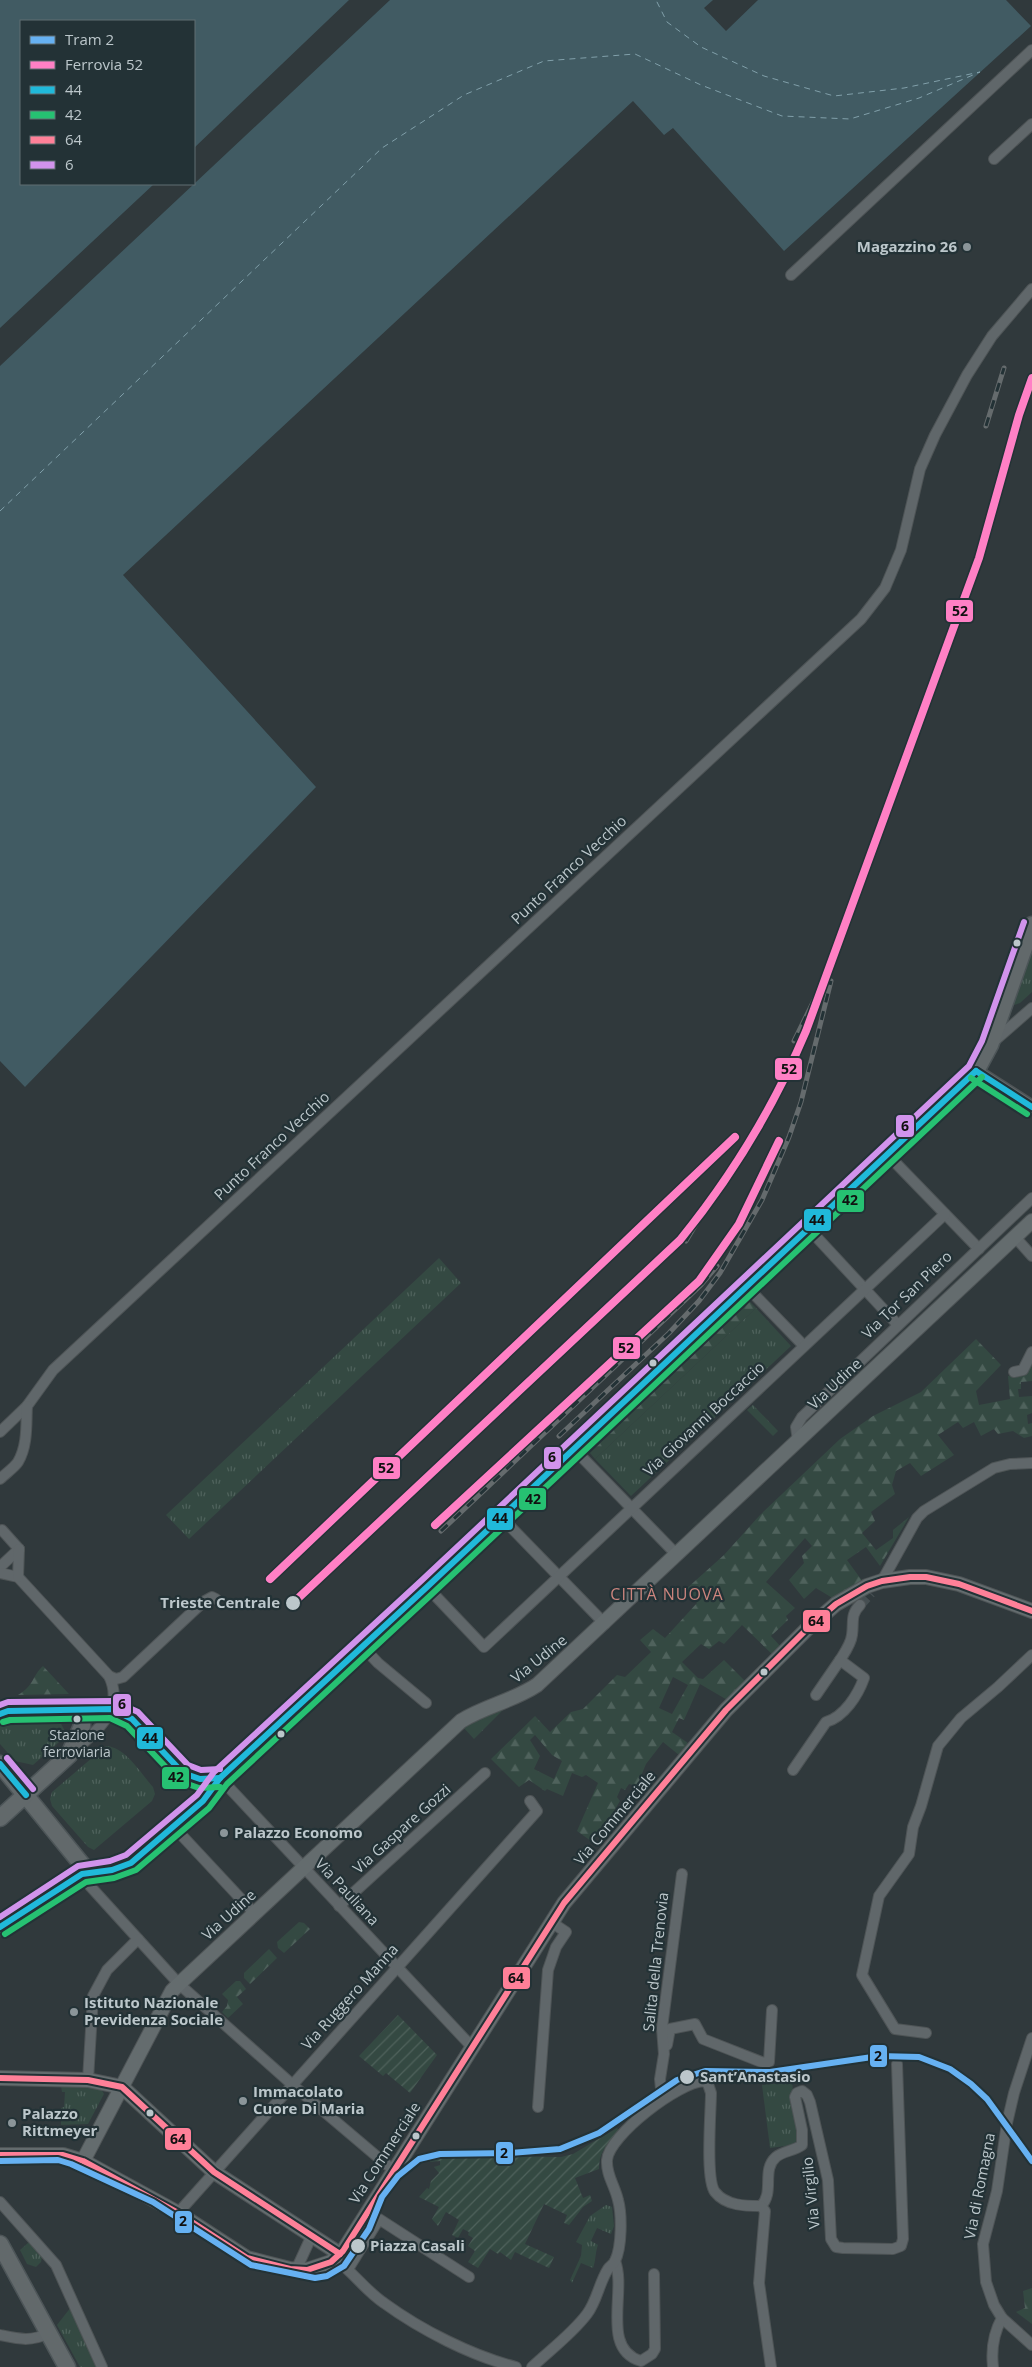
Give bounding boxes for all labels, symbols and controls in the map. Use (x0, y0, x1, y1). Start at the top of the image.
legend (20, 20, 195, 185)
text: Tram 2 (65, 29, 114, 49)
text: Ferrovia 52 (65, 54, 143, 74)
text: 44 (65, 79, 83, 99)
text: 42 (65, 104, 82, 124)
text: 64 (65, 129, 83, 149)
text: 6 (65, 154, 74, 174)
place label: Magazzino 26 (857, 236, 957, 256)
marker: Magazzino 26 (961, 241, 973, 253)
line badge: 52 (945, 599, 974, 623)
text: 52 (952, 601, 968, 620)
street label: Punto Franco Vecchio (506, 810, 630, 928)
unlabelled marker (1012, 938, 1022, 948)
line badge: 52 (774, 1057, 803, 1081)
text: 52 (781, 1059, 797, 1078)
street label: Punto Franco Vecchio (209, 1086, 333, 1204)
line badge: 6 (895, 1114, 915, 1138)
text: 6 (901, 1116, 909, 1135)
line badge: 42 (836, 1189, 865, 1213)
text: 42 (842, 1190, 858, 1209)
line badge: 44 (803, 1208, 832, 1232)
text: 44 (809, 1210, 825, 1229)
street label: Via Tor San Piero (857, 1246, 956, 1343)
line badge: 52 (612, 1336, 641, 1360)
text: 52 (618, 1338, 634, 1357)
street label: Via Udine (803, 1353, 865, 1413)
street label: Via Giovanni Boccaccio (638, 1357, 768, 1480)
unlabelled marker (648, 1358, 658, 1368)
line badge: 6 (543, 1446, 562, 1470)
text: 6 (548, 1447, 556, 1466)
line badge: 52 (372, 1456, 401, 1480)
text: 52 (378, 1458, 394, 1477)
line badge: 42 (518, 1487, 547, 1511)
text: 42 (525, 1489, 541, 1508)
line badge: 44 (486, 1507, 514, 1531)
text: 44 (492, 1508, 508, 1527)
district label: CITTÀ NUOVA (610, 1583, 724, 1605)
place label: Trieste Centrale (160, 1592, 280, 1612)
marker: Trieste Centrale (284, 1594, 302, 1612)
line badge: 64 (802, 1609, 831, 1633)
text: 64 (808, 1611, 824, 1630)
street label: Via Udine (506, 1630, 570, 1687)
unlabelled marker (759, 1667, 769, 1677)
line badge: 6 (112, 1693, 132, 1717)
text: 6 (118, 1694, 126, 1713)
marker: Stazione ferroviaria (72, 1714, 82, 1724)
place label: Stazione ferroviaria (43, 1725, 111, 1761)
line badge: 44 (136, 1726, 164, 1750)
text: 44 (142, 1728, 158, 1747)
unlabelled marker (276, 1729, 286, 1739)
line badge: 42 (161, 1766, 190, 1790)
street label: Via Commerciale (569, 1766, 660, 1869)
text: 42 (168, 1767, 184, 1786)
street label: Via Gaspare Gozzi (348, 1779, 455, 1878)
place label: Palazzo Economo (234, 1822, 363, 1842)
marker: Palazzo Economo (218, 1827, 230, 1839)
street label: Via Pauliana (311, 1853, 384, 1929)
street label: Via Udine (197, 1885, 260, 1944)
street label: Salita della Trenovia (638, 1891, 672, 2032)
street label: Via Ruggero Manna (296, 1939, 402, 2053)
line badge: 64 (502, 1966, 531, 1990)
text: 64 (508, 1968, 524, 1987)
place label: Istituto Nazionale Previdenza Sociale (84, 1992, 223, 2029)
marker: Istituto Nazionale Previdenza Sociale (68, 2006, 80, 2018)
line badge: 2 (869, 2044, 888, 2068)
text: 2 (874, 2046, 882, 2065)
place label: Sant’Anastasio (700, 2066, 811, 2086)
marker: Sant’Anastasio (678, 2068, 696, 2086)
place label: Immacolato Cuore Di Maria (253, 2081, 365, 2118)
marker: Immacolato Cuore Di Maria (237, 2095, 249, 2107)
street label: Via Commerciale (344, 2098, 424, 2207)
place label: Palazzo Rittmeyer (22, 2103, 97, 2140)
unlabelled marker (145, 2108, 155, 2118)
marker: Palazzo Rittmeyer (6, 2117, 18, 2129)
line badge: 64 (164, 2127, 192, 2151)
text: 64 (170, 2129, 186, 2148)
unlabelled marker (411, 2131, 421, 2141)
street label: Via di Romagna (959, 2131, 999, 2241)
line badge: 2 (495, 2141, 514, 2165)
text: 2 (500, 2143, 508, 2162)
street label: Via Virgilio (796, 2156, 824, 2230)
line badge: 2 (174, 2210, 193, 2234)
text: 2 (179, 2211, 187, 2230)
place label: Piazza Casali (370, 2235, 465, 2255)
marker: Piazza Casali (349, 2237, 367, 2255)

